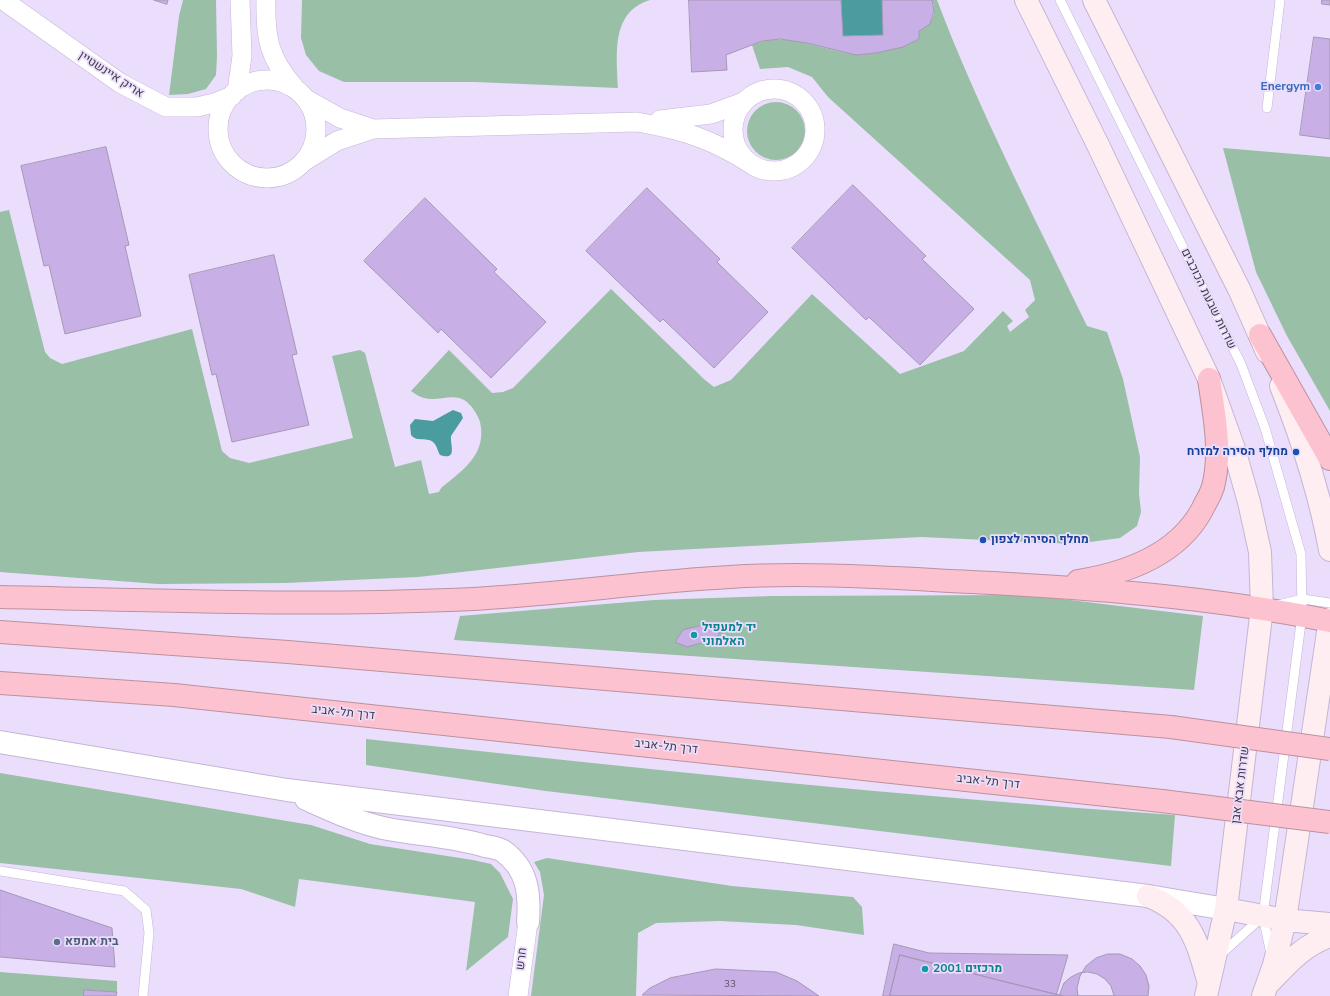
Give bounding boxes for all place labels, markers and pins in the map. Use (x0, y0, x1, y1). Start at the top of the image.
place label: Energym (1261, 80, 1310, 94)
marker: Energym (1313, 82, 1323, 92)
place label: מחלף הסירה למזרח (1187, 445, 1288, 459)
marker: מחלף הסירה למזרח (1291, 447, 1301, 457)
place label: מחלף הסירה לצפון (991, 533, 1089, 547)
marker: מחלף הסירה לצפון (978, 535, 988, 545)
place label: יד למעפיל האלמוני (702, 621, 756, 649)
marker: יד למעפיל האלמוני (689, 630, 699, 640)
place label: בית אמפא (65, 935, 118, 949)
marker: בית אמפא (52, 937, 62, 947)
place label: מרכזים 2001 (933, 962, 1002, 976)
marker: מרכזים 2001 (920, 964, 930, 974)

